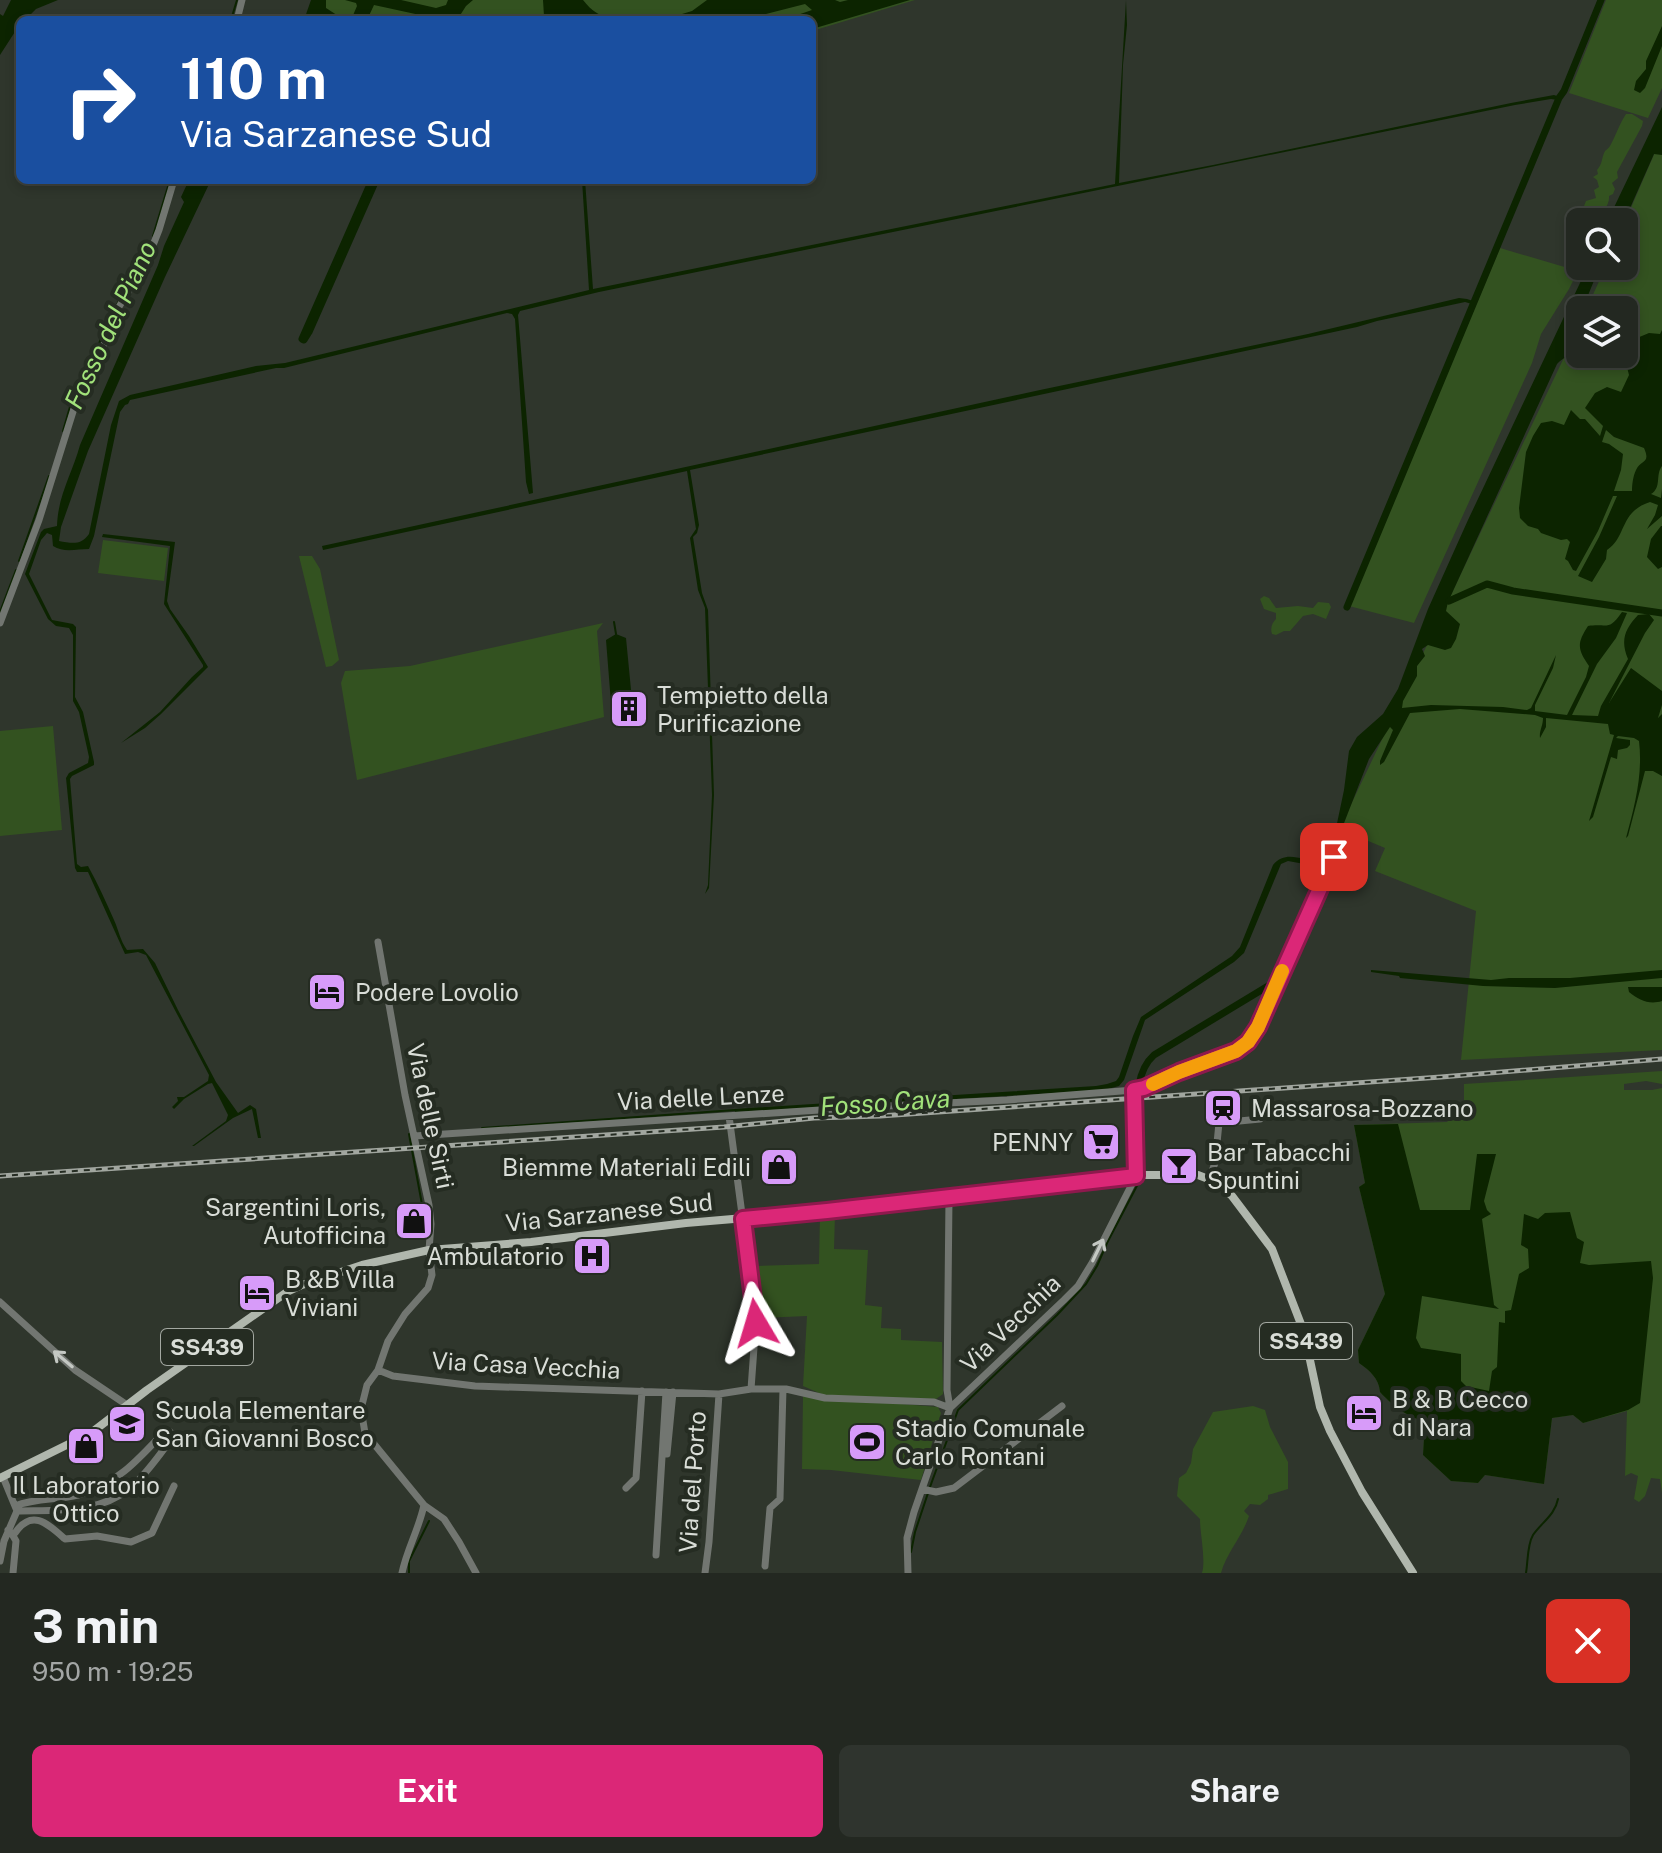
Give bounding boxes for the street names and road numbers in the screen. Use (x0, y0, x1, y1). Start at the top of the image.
street label: Via delle Sirti (402, 1041, 460, 1191)
street label: Via delle Lenze (617, 1079, 785, 1115)
street label: Via Sarzanese Sud (504, 1187, 714, 1237)
street label: Via Vecchia (954, 1268, 1066, 1378)
road number: SS439 (1260, 1323, 1352, 1359)
road number: SS439 (161, 1329, 253, 1365)
street label: Via Casa Vecchia (431, 1346, 621, 1384)
street label: Via del Porto (673, 1410, 711, 1554)

